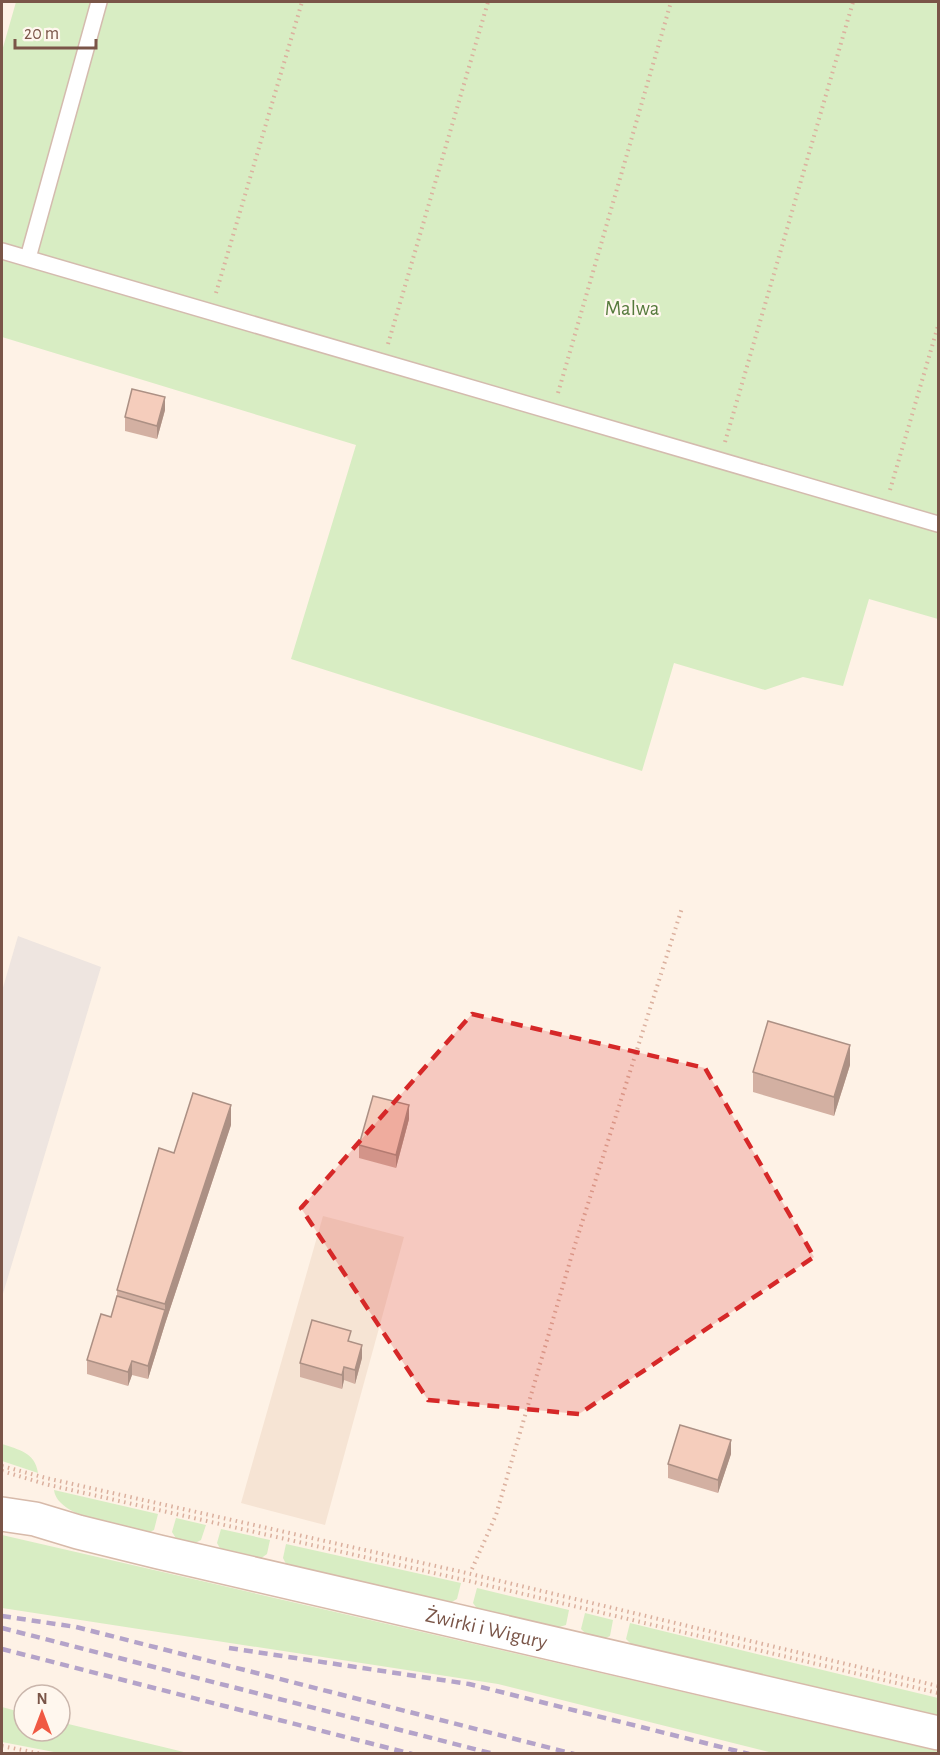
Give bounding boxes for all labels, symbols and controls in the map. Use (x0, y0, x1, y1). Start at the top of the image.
scale bar (15, 12, 96, 50)
text: 20 m (24, 25, 59, 43)
park label: Malwa (605, 298, 660, 319)
street label: Żwirki i Wigury (424, 1603, 549, 1653)
north arrow (12, 1683, 72, 1743)
text: N (36, 1691, 48, 1707)

